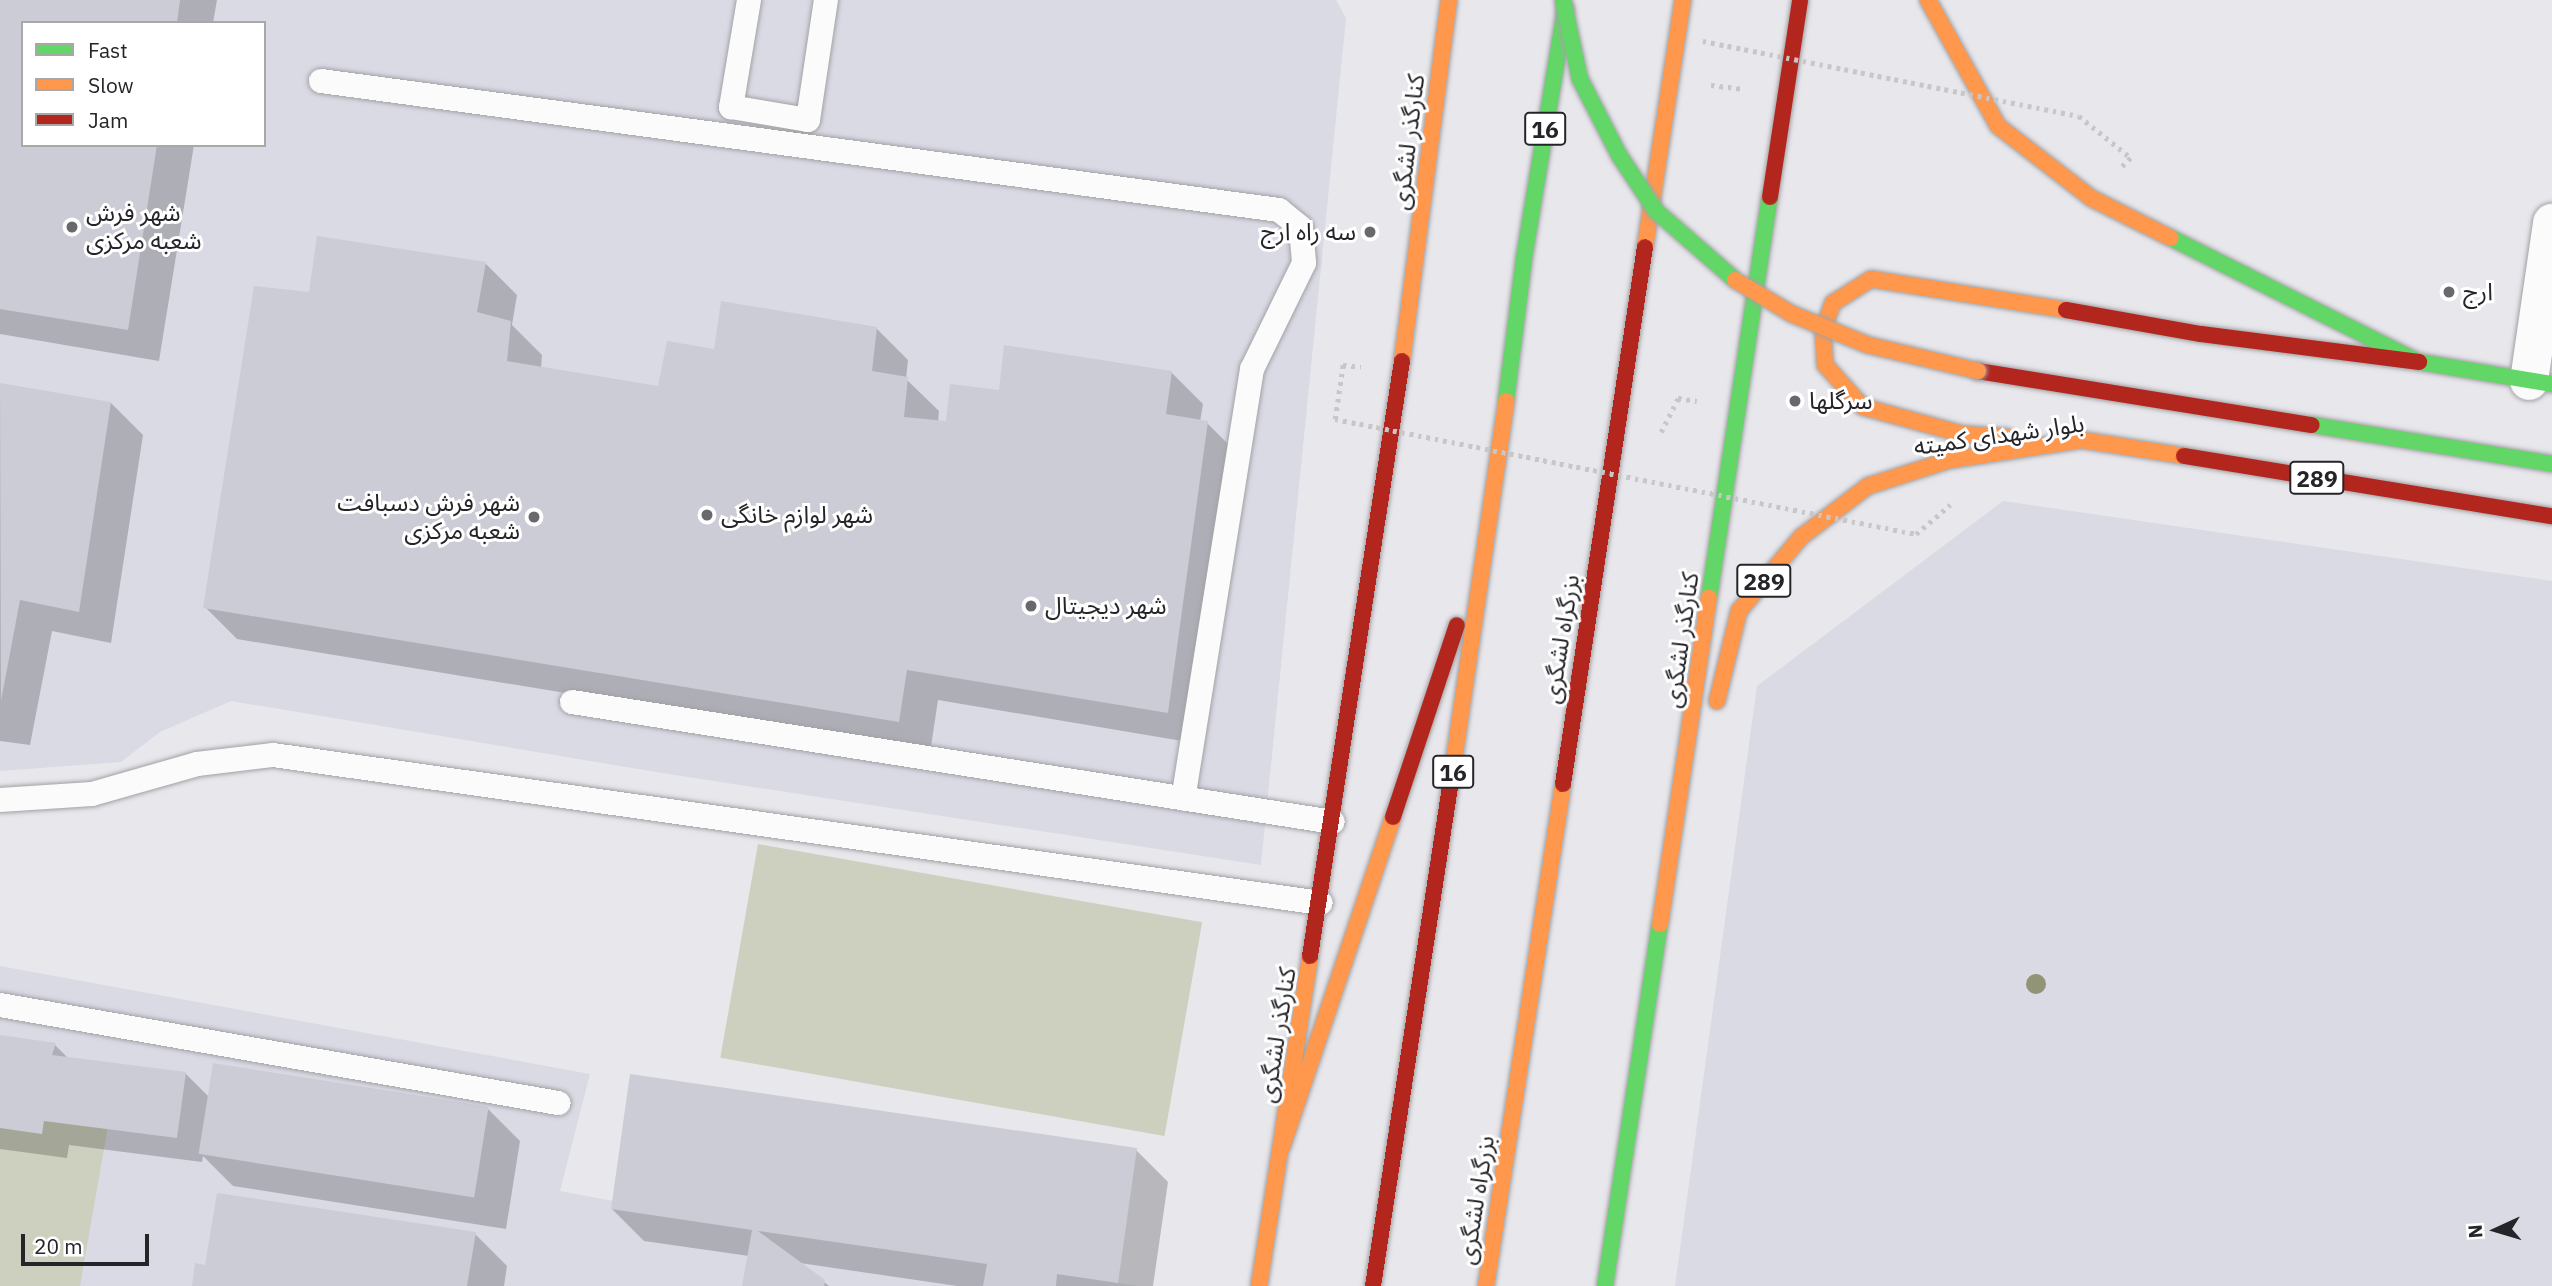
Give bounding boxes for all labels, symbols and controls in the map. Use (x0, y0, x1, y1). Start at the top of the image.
legend (21, 21, 266, 147)
text: Fast (88, 36, 128, 64)
text: Slow (88, 71, 134, 99)
street label: کنارگذر لشگری (1385, 72, 1431, 212)
text: Jam (88, 106, 128, 134)
road number: 16 (1524, 110, 1566, 148)
place label: شهر فرش شعبه مرکزی (86, 199, 202, 255)
place label: سه راه ارج (1261, 218, 1356, 246)
marker: شهر فرش شعبه مرکزی (64, 219, 80, 235)
marker: سه راه ارج (1362, 224, 1378, 240)
place label: ارج (2463, 278, 2493, 306)
marker: ارج (2441, 284, 2457, 300)
place label: سرگلها (1809, 387, 1873, 415)
marker: سرگلها (1787, 393, 1803, 409)
street label: بلوار شهدای کمیته (1912, 409, 2086, 461)
road number: 289 (2289, 458, 2345, 498)
place label: شهر فرش دسبافت شعبه مرکزی (337, 489, 520, 545)
place label: شهر لوازم خانگی (721, 501, 873, 529)
marker: شهر لوازم خانگی (699, 507, 715, 523)
marker: شهر فرش دسبافت شعبه مرکزی (526, 509, 542, 525)
road number: 289 (1736, 562, 1792, 600)
street label: کنارگذر لشگری (1657, 570, 1705, 710)
street label: بزرگراه لشگری (1537, 572, 1585, 706)
place label: شهر دیجیتال (1045, 592, 1167, 620)
marker: شهر دیجیتال (1023, 598, 1039, 614)
road number: 16 (1432, 752, 1474, 792)
street label: کنارگذر لشگری (1252, 965, 1302, 1105)
street label: بزرگراه لشگری (1452, 1133, 1500, 1267)
north arrow (2461, 1195, 2531, 1265)
scale bar (24, 1220, 152, 1264)
text: N (2463, 1224, 2488, 1239)
text: 20 m (34, 1232, 83, 1260)

